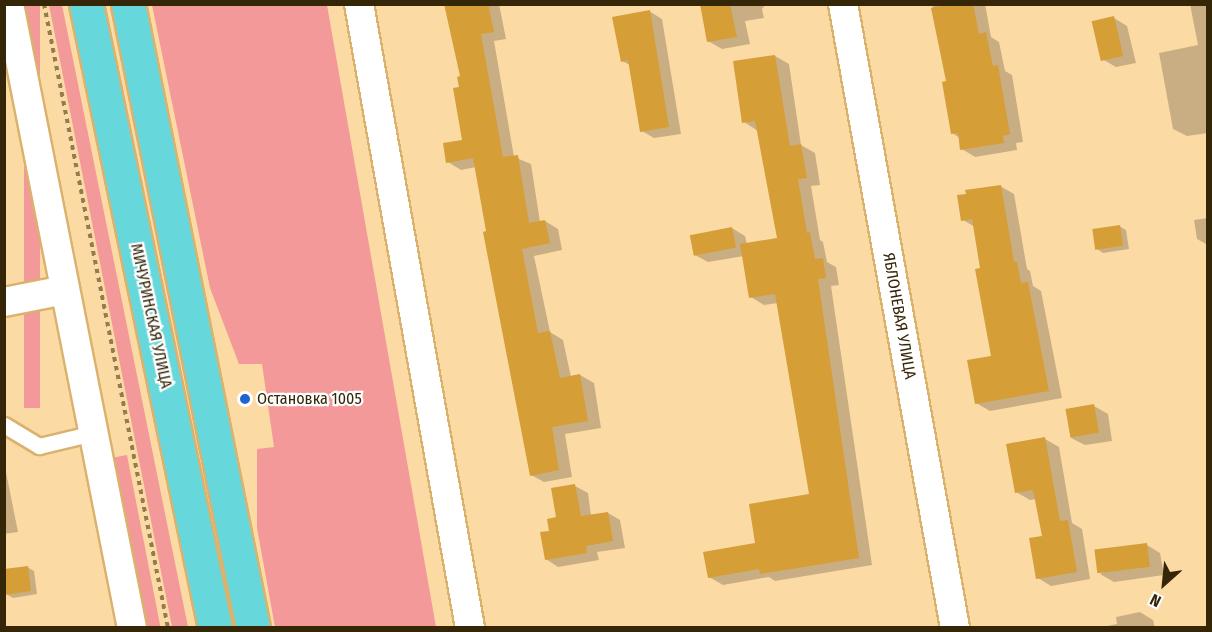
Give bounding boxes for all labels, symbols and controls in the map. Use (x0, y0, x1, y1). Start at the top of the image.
street label: МИЧУРИНСКАЯ УЛИЦА (126, 242, 176, 390)
street label: ЯБЛОНЕВАЯ УЛИЦА (878, 251, 920, 381)
place label: Остановка 1005 (257, 389, 362, 409)
marker: Остановка 1005 (238, 392, 252, 406)
north arrow (1134, 554, 1194, 614)
text: N (1147, 590, 1164, 611)

